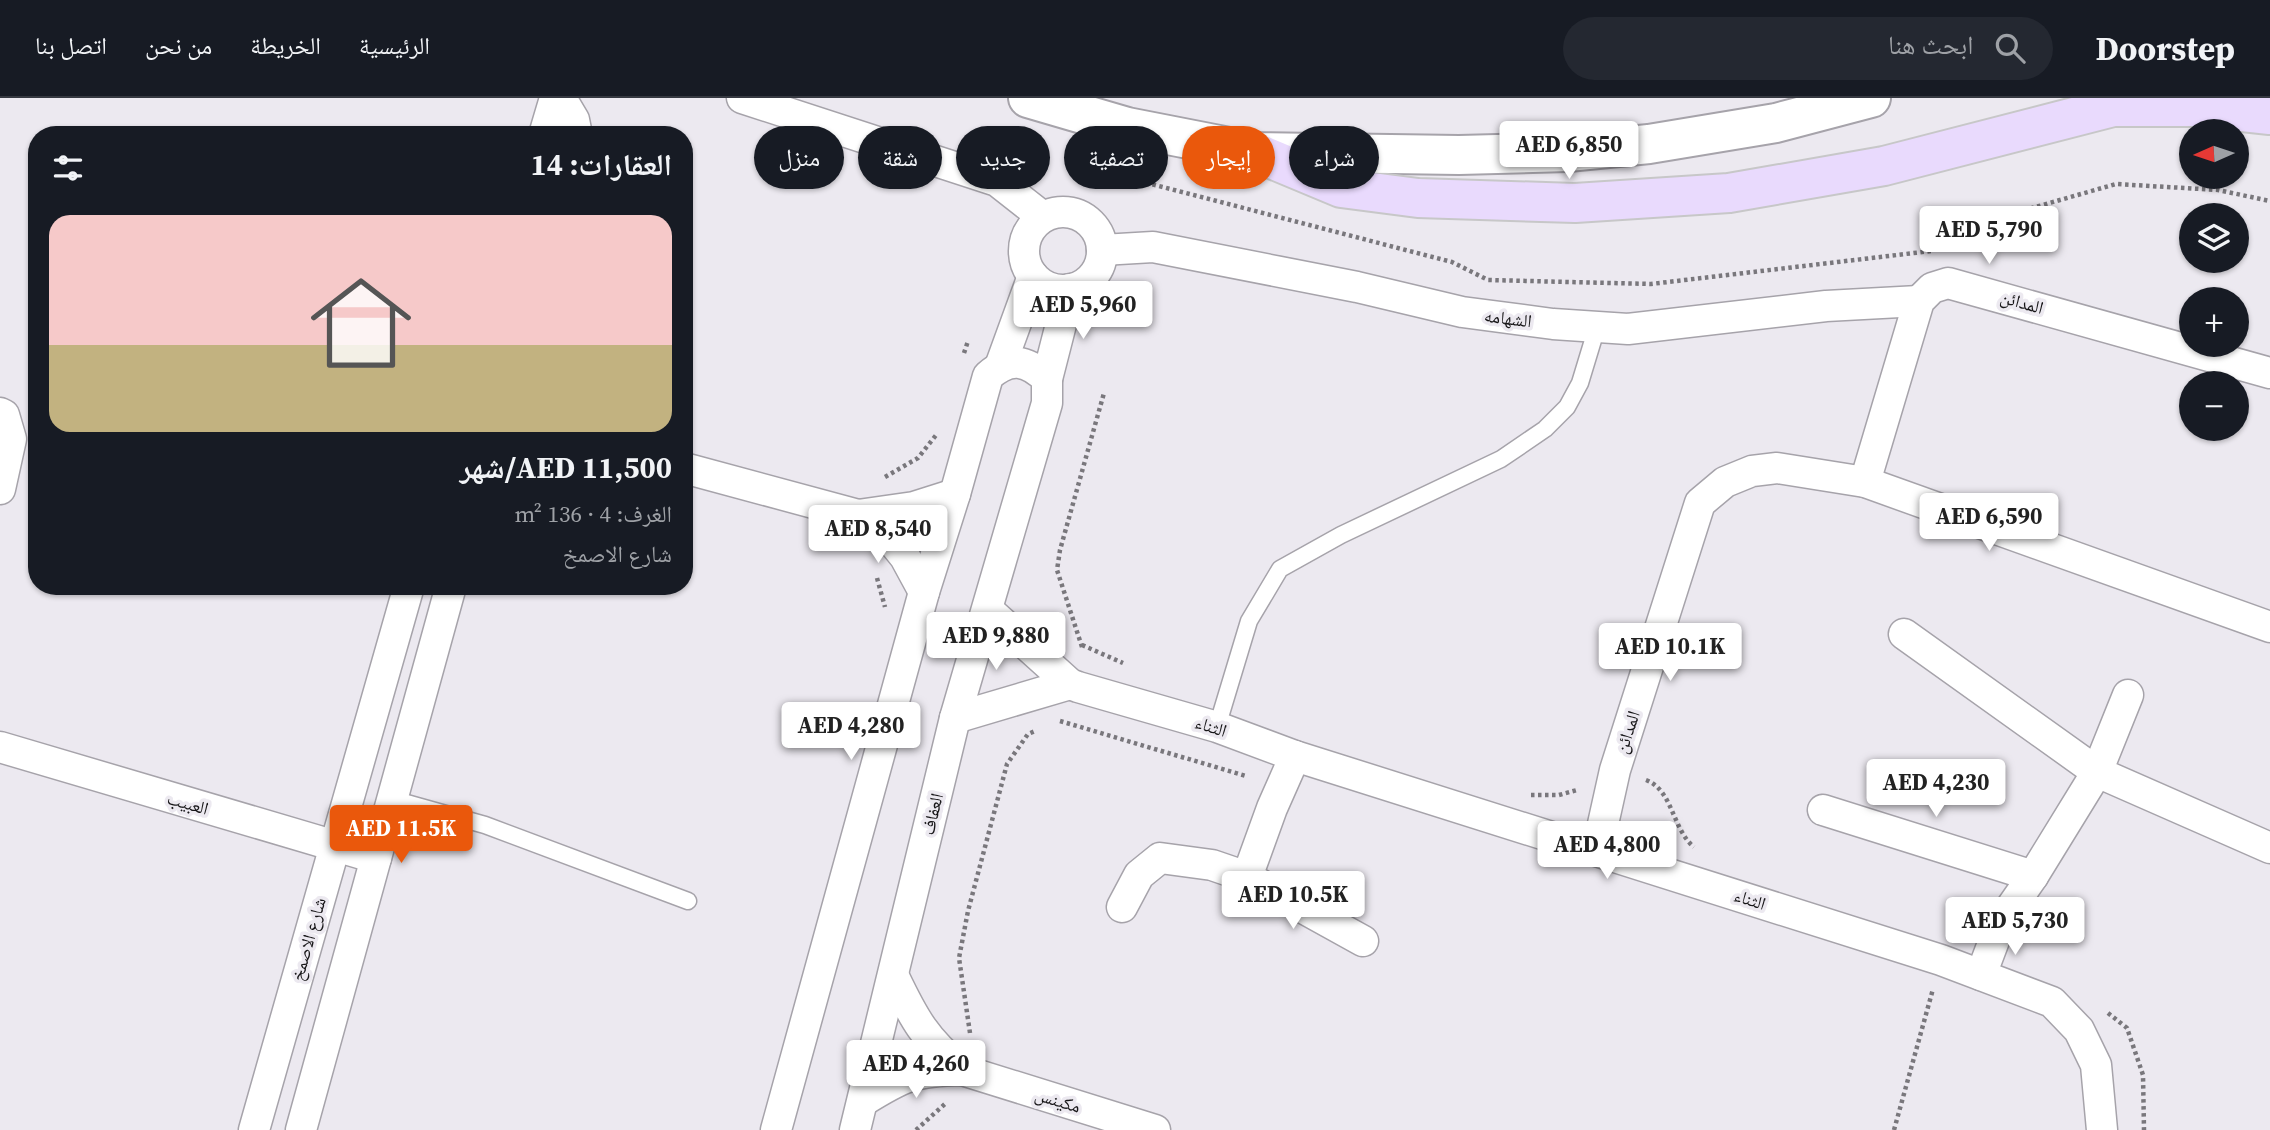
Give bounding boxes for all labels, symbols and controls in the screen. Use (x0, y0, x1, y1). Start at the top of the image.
search box (1563, 17, 2053, 80)
text: Doorstep (2095, 26, 2235, 71)
text: ابحث هنا (1888, 27, 1973, 63)
text: اتصل بنا (35, 29, 107, 62)
text: من نحن (145, 29, 212, 62)
text: الخريطة (250, 29, 321, 62)
text: الرئيسية (359, 29, 430, 62)
icon: search (1991, 29, 2029, 67)
north arrow (2179, 119, 2249, 189)
map controls (2179, 119, 2249, 441)
pin: AED 6,850 (1489, 122, 1649, 181)
chip: منزل (754, 126, 844, 189)
chip: شقة (858, 126, 942, 189)
chip: جديد (956, 126, 1050, 189)
chip: تصفية (1064, 126, 1168, 189)
chip: إيجار (1182, 126, 1275, 189)
chip: شراء (1289, 126, 1379, 189)
text: AED 6,850 (1515, 128, 1623, 160)
text: العقارات: 14 (531, 144, 672, 185)
icon: filters (49, 149, 87, 187)
button: layers (2179, 203, 2249, 273)
pin: AED 5,790 (1909, 206, 2069, 266)
text: AED 5,790 (1935, 213, 2043, 245)
icon: home (298, 260, 424, 386)
pin: AED 5,960 (1003, 282, 1163, 341)
street label: المدائن (1997, 284, 2047, 320)
button: + (2179, 287, 2249, 357)
text: AED 5,960 (1029, 288, 1137, 320)
street label: الشهامه (1483, 303, 1533, 333)
button: − (2179, 371, 2249, 441)
text: AED 11,500/شهر (460, 447, 672, 488)
pin: AED 6,590 (1909, 494, 2069, 553)
text: الغرف: 4 · 136 m² (514, 498, 672, 530)
text: AED 6,590 (1935, 500, 2043, 532)
pin: AED 8,540 (798, 505, 958, 565)
text: AED 8,540 (824, 512, 932, 544)
text: شارع الاصمخ (563, 538, 672, 570)
pin: AED 9,880 (916, 612, 1076, 672)
text: AED 9,880 (942, 619, 1050, 651)
pin: AED 10.1K (1590, 624, 1750, 683)
text: AED 10.1K (1615, 630, 1725, 662)
pin: AED 4,280 (771, 702, 931, 762)
street label: المدائن (1608, 707, 1646, 757)
text: AED 4,280 (797, 709, 905, 741)
street label: الثناء (1192, 709, 1230, 743)
pin: AED 4,230 (1856, 760, 2016, 819)
text: AED 4,230 (1882, 766, 1990, 798)
street label: العبيب (164, 785, 212, 821)
street label: العفاف (915, 791, 949, 837)
pin: AED 11.5K (321, 806, 481, 865)
text: AED 11.5K (346, 812, 456, 844)
pin: AED 4,800 (1527, 822, 1687, 881)
text: AED 4,800 (1553, 828, 1661, 860)
pin: AED 10.5K (1213, 872, 1373, 931)
text: AED 10.5K (1238, 878, 1348, 910)
street label: الثناء (1731, 882, 1769, 916)
street label: شارع الاصمخ (284, 894, 332, 984)
pin: AED 5,730 (1935, 898, 2095, 957)
text: AED 5,730 (1961, 904, 2069, 936)
pin: AED 4,260 (836, 1040, 996, 1100)
text: AED 4,260 (862, 1047, 970, 1079)
street label: مكينس (1032, 1081, 1084, 1119)

